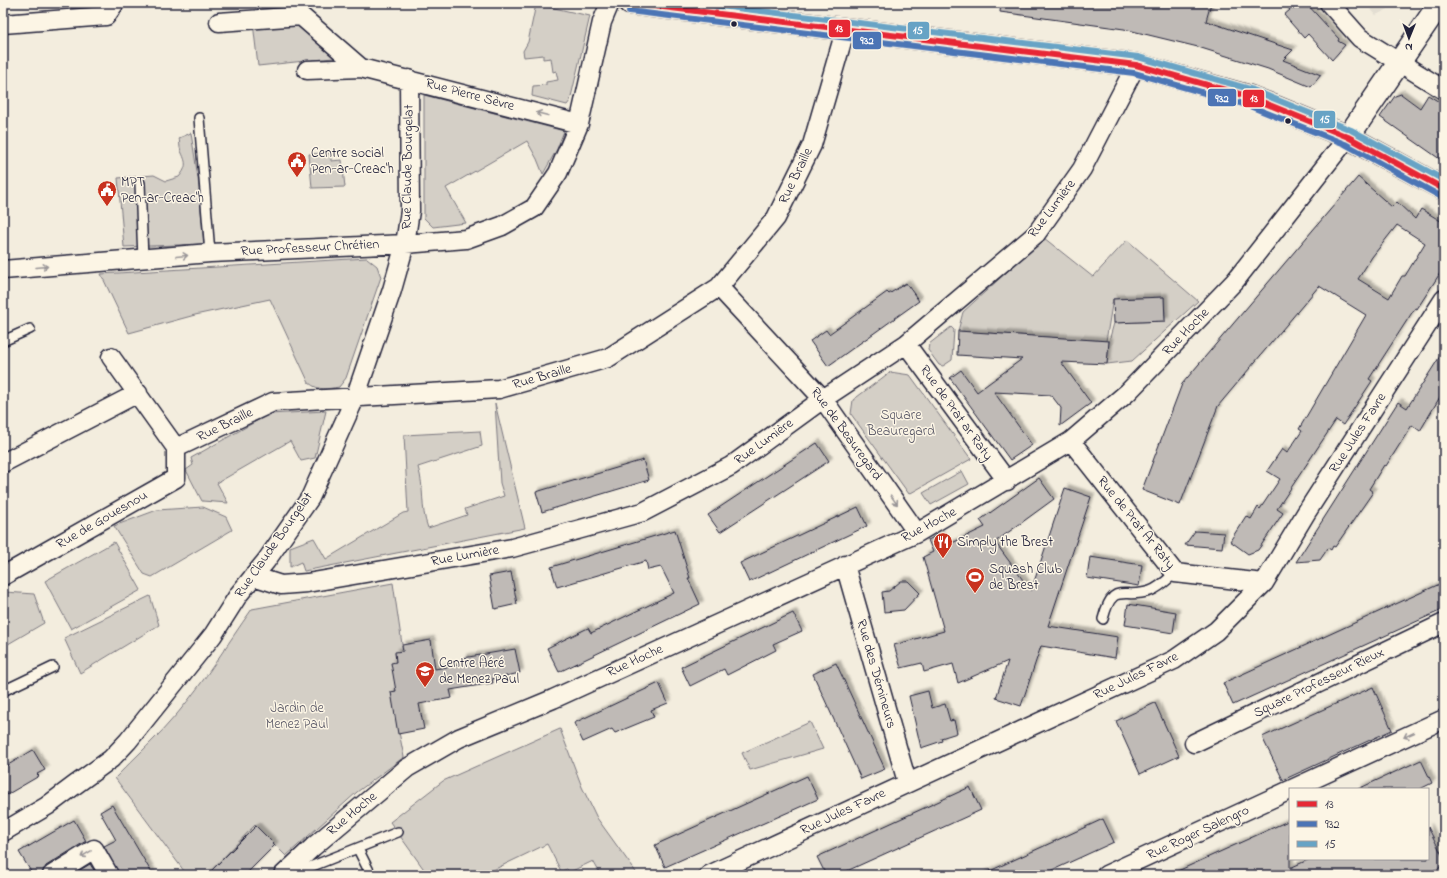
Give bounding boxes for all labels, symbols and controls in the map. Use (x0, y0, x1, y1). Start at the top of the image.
north arrow (1389, 18, 1429, 58)
unlabelled marker (729, 19, 739, 29)
line badge: 13 (828, 19, 851, 38)
text: 13 (835, 21, 843, 37)
line badge: 15 (907, 21, 930, 40)
text: 15 (913, 23, 924, 39)
line badge: 932 (852, 31, 882, 50)
text: 932 (859, 33, 874, 49)
text: N (1405, 39, 1413, 55)
street label: Rue Pierre Sèvre (423, 73, 517, 117)
line badge: 932 (1207, 88, 1237, 107)
line badge: 13 (1242, 89, 1265, 108)
text: 932 (1214, 91, 1229, 107)
text: 13 (1250, 91, 1258, 107)
street label: Rue Claude Bourgelat (396, 104, 421, 230)
one-way arrow (535, 110, 548, 117)
line badge: 15 (1313, 110, 1336, 129)
text: 15 (1320, 112, 1331, 128)
unlabelled marker (1283, 116, 1293, 126)
place label: Centre social Pen-ar-Creac'h (311, 143, 394, 180)
street label: Rue Braille (773, 144, 819, 208)
public building icon: Centre social Pen-ar-Creac'h (286, 150, 308, 178)
place label: MPT Pen-ar-Creac'h (121, 172, 204, 209)
street label: Rue Lumière (1023, 175, 1082, 243)
public building icon: MPT Pen-ar-Creac'h (96, 179, 118, 207)
street label: Rue Professeur Chrétien (240, 234, 380, 262)
one-way arrow (175, 252, 188, 259)
one-way arrow (35, 263, 48, 270)
street label: Rue Hoche (1158, 303, 1215, 361)
street label: Rue Braille (510, 358, 575, 395)
street label: Rue de Prat ar Raty (913, 361, 998, 466)
street label: Rue de Beauregard (804, 383, 887, 486)
street label: Rue Jules Favre (1324, 388, 1392, 477)
street label: Rue Braille (193, 402, 257, 448)
park label: Square Beauregard (866, 405, 935, 443)
street label: Rue Lumière (730, 413, 799, 471)
street label: Rue de Prat Ar Raty (1091, 472, 1180, 575)
street label: Rue de Gouesnou (52, 485, 152, 555)
street label: Rue Claude Bourgelat (230, 488, 319, 603)
one-way arrow (890, 494, 898, 505)
street label: Rue Hoche (898, 501, 961, 548)
restaurant icon: Simply the Brest (932, 531, 954, 559)
place label: Simply the Brest (957, 532, 1053, 554)
street label: Rue Lumière (429, 540, 501, 572)
place label: Squash Club de Brest (989, 559, 1063, 596)
sports icon: Squash Club de Brest (964, 566, 986, 594)
street label: Rue des Démineurs (850, 617, 902, 731)
street label: Rue Hoche (603, 638, 667, 683)
street label: Square Professeur Rieux (1250, 642, 1388, 724)
street label: Rue Jules Favre (1090, 646, 1183, 706)
place label: Centre Aéré de Menez Paul (439, 653, 519, 690)
school or university icon: Centre Aéré de Menez Paul (414, 660, 436, 688)
park label: Jardin de Menez Paul (266, 698, 328, 735)
one-way arrow (1403, 732, 1415, 739)
street label: Rue Jules Favre (797, 783, 890, 841)
street label: Rue Hoche (322, 786, 382, 841)
legend (1289, 788, 1429, 860)
text: 13 (1325, 796, 1334, 814)
street label: Rue Roger Salengro (1143, 800, 1253, 867)
text: 932 (1325, 816, 1340, 834)
text: 15 (1325, 836, 1336, 854)
one-way arrow (80, 850, 92, 858)

